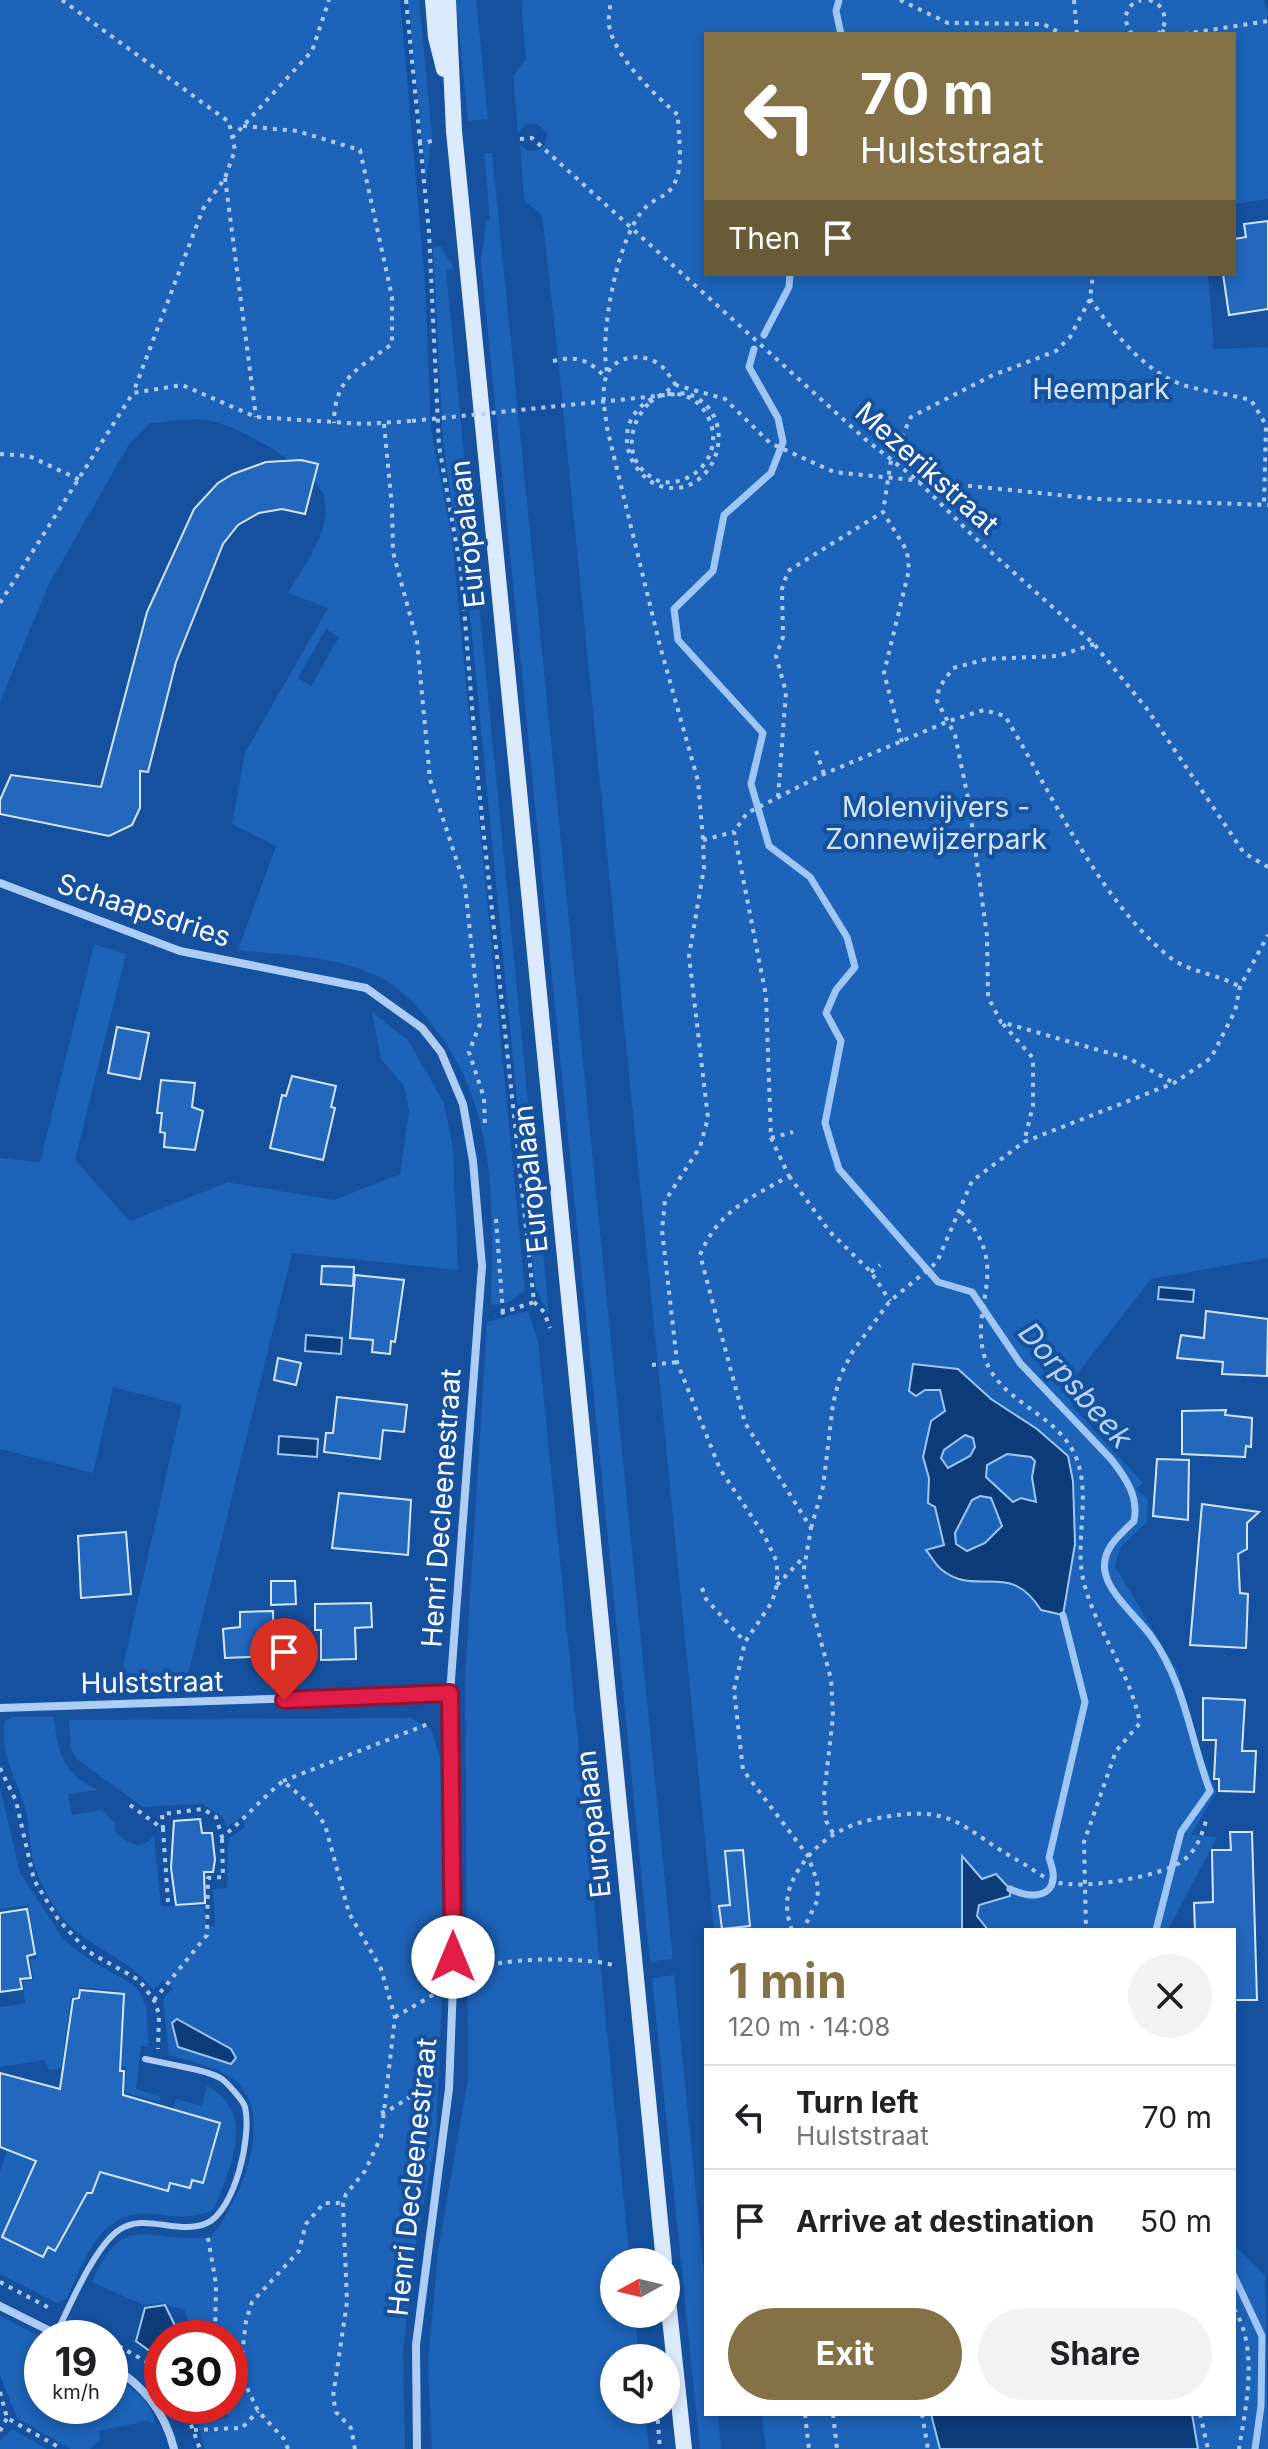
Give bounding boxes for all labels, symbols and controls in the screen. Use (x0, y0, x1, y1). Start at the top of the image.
text: 70 m (860, 60, 994, 128)
icon: left (728, 64, 832, 168)
text: Hulststraat (860, 128, 1044, 172)
icon: arrive (816, 216, 860, 260)
text: Then (728, 220, 800, 256)
park label: Heempark (1032, 372, 1170, 406)
street label: Mezerikstraat (848, 395, 1006, 541)
street label: Europalaan (442, 459, 492, 609)
park label: Molenvijvers - Zonnewijzerpark (825, 790, 1047, 856)
street label: Schaapsdries (53, 866, 235, 954)
street label: Europalaan (505, 1104, 555, 1254)
water label: Dorpsbeek (1012, 1315, 1141, 1456)
street label: Henri Decleenestraat (414, 1368, 468, 1648)
pin (250, 1618, 318, 1700)
icon: arrive (262, 1630, 306, 1674)
street label: Hulststraat (80, 1664, 224, 1700)
street label: Europalaan (568, 1749, 618, 1899)
position arrow (411, 1915, 495, 1999)
text: 1 min (728, 1951, 847, 2010)
button: close (1128, 1954, 1212, 2038)
text: 120 m · 14:08 (728, 2011, 890, 2042)
street label: Henri Decleenestraat (380, 2036, 444, 2318)
text: Turn left (796, 2084, 918, 2120)
icon: left (728, 2095, 772, 2139)
text: 70 m (1142, 2099, 1212, 2135)
text: Hulststraat (796, 2120, 929, 2151)
icon: arrive (728, 2199, 772, 2243)
text: Arrive at destination (796, 2203, 1094, 2239)
text: 50 m (1140, 2203, 1212, 2239)
north arrow (600, 2248, 680, 2328)
map controls (600, 2248, 680, 2424)
button: Exit (728, 2308, 962, 2400)
button: Share (978, 2308, 1212, 2400)
speed limit sign: 30 (144, 2320, 248, 2424)
text: 19 (54, 2337, 98, 2386)
button: sound (600, 2344, 680, 2424)
text: km/h (52, 2380, 100, 2404)

